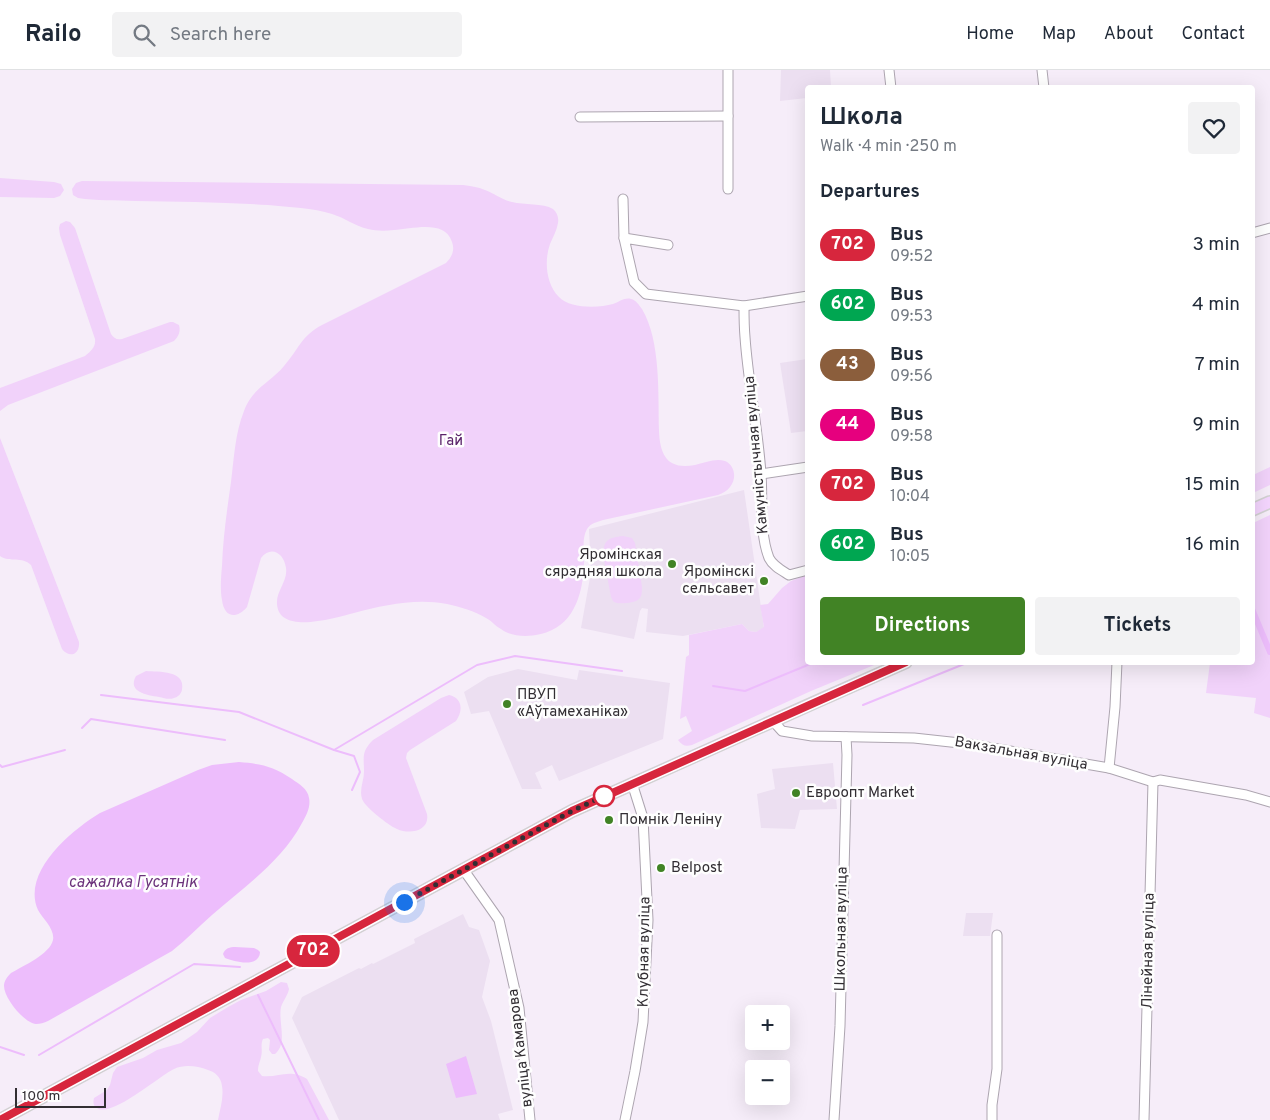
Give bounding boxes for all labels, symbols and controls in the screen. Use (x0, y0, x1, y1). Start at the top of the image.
search box (112, 12, 462, 57)
text: Railo (25, 20, 82, 50)
icon: search (130, 21, 158, 49)
text: Search here (170, 23, 271, 47)
text: Home (966, 23, 1014, 46)
text: Map (1042, 23, 1076, 46)
text: About (1104, 23, 1153, 46)
text: Contact (1181, 23, 1245, 46)
button: heart (1188, 102, 1240, 154)
text: Школа (820, 103, 903, 133)
text: Walk · 4 min · 250 m (820, 137, 957, 157)
text: Departures (820, 180, 920, 204)
text: Bus (890, 223, 924, 247)
text: 702 (831, 233, 864, 256)
text: 3 min (1192, 233, 1240, 257)
text: 09:52 (890, 247, 933, 267)
text: Bus (890, 283, 924, 307)
text: 602 (831, 293, 864, 316)
text: 4 min (1192, 293, 1240, 317)
text: 09:53 (890, 307, 933, 327)
text: Bus (890, 343, 924, 367)
text: 43 (836, 353, 859, 376)
text: 7 min (1195, 353, 1240, 377)
text: 09:56 (890, 367, 933, 387)
street label: Камуністычная вуліца (741, 375, 773, 535)
text: Bus (890, 403, 924, 427)
text: 44 (836, 413, 859, 436)
text: 9 min (1193, 413, 1240, 437)
text: 09:58 (890, 427, 933, 447)
park label: Гай (439, 432, 463, 451)
text: Bus (890, 463, 924, 487)
text: 702 (831, 473, 864, 496)
text: 15 min (1185, 473, 1240, 497)
text: 10:04 (890, 487, 930, 507)
text: Bus (890, 523, 924, 547)
text: 602 (831, 533, 864, 556)
text: 16 min (1185, 533, 1240, 557)
place label: Яромінская сярэдняя школа (545, 546, 662, 582)
text: 10:05 (890, 547, 930, 567)
marker: Яромінская сярэдняя школа (666, 558, 678, 570)
place label: Яромінскі сельсавет (682, 563, 754, 599)
marker: Яромінскі сельсавет (758, 575, 770, 587)
button: Directions (820, 597, 1025, 655)
button: Tickets (1035, 597, 1240, 655)
place label: ПВУП «Аўтамеханіка» (517, 686, 628, 722)
marker: ПВУП «Аўтамеханіка» (501, 698, 513, 710)
street label: Вакзальная вуліца (953, 733, 1089, 775)
place label: Евроопт Market (806, 784, 915, 803)
unlabelled marker (593, 785, 615, 807)
marker: Евроопт Market (790, 787, 802, 799)
place label: Помнік Леніну (619, 811, 722, 830)
marker: Помнік Леніну (603, 814, 615, 826)
place label: Belpost (671, 859, 722, 878)
marker: Belpost (655, 862, 667, 874)
street label: Школьная вуліца (831, 866, 853, 992)
water label: сажалка Гусятнік (69, 873, 198, 893)
your location (392, 890, 417, 915)
street label: Лінейная вуліца (1138, 893, 1160, 1009)
street label: Клубная вуліца (635, 896, 655, 1008)
line badge: 702 (284, 935, 342, 967)
text: 702 (297, 939, 329, 962)
street label: вуліца Камарова (504, 988, 538, 1108)
map controls (745, 1005, 790, 1105)
button: + (745, 1005, 790, 1050)
button: − (745, 1060, 790, 1105)
scale bar (15, 1085, 106, 1108)
text: 100 m (22, 1088, 60, 1105)

